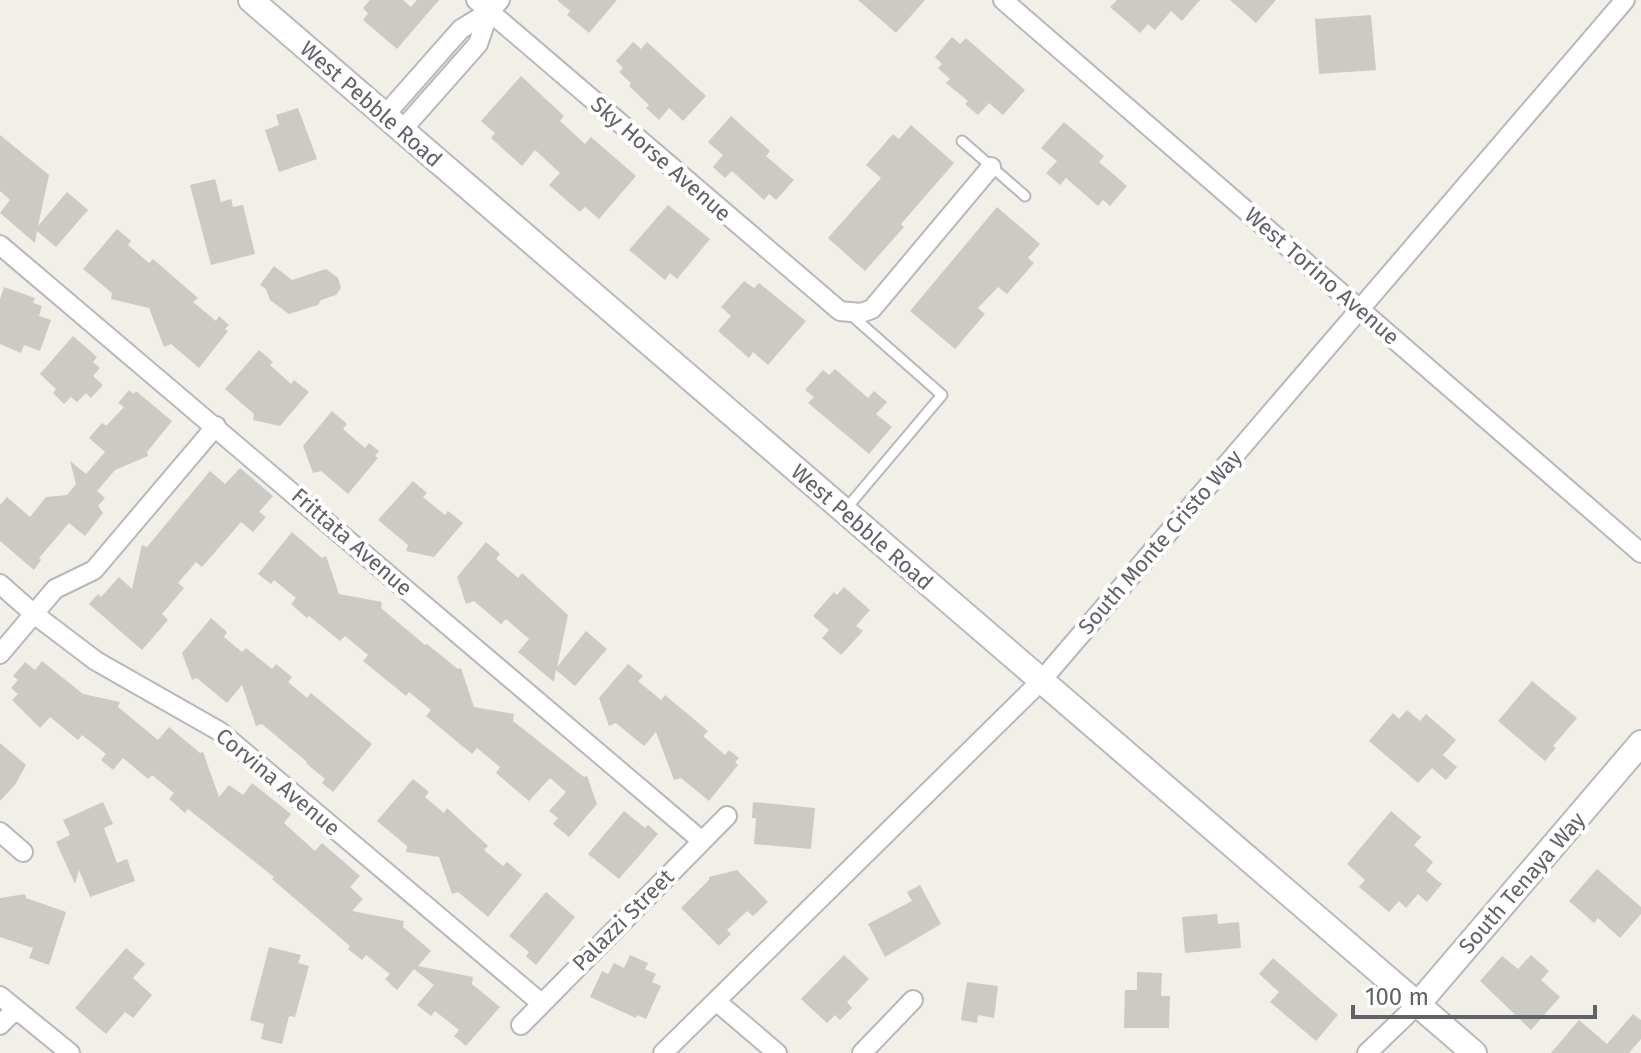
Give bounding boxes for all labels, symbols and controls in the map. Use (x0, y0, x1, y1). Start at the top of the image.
street label: West Pebble Road (295, 35, 447, 173)
street label: Sky Horse Avenue (585, 91, 737, 227)
street label: West Torino Avenue (1239, 201, 1405, 351)
street label: South Monte Cristo Way (1072, 444, 1248, 640)
street label: West Pebble Road (786, 458, 938, 596)
street label: Frittata Avenue (286, 482, 418, 602)
street label: Corvina Avenue (210, 722, 346, 842)
street label: South Tenaya Way (1453, 806, 1591, 959)
street label: Palazzi Street (567, 864, 679, 976)
scale bar (1353, 969, 1595, 1019)
text: 100 m (1365, 983, 1429, 1011)

